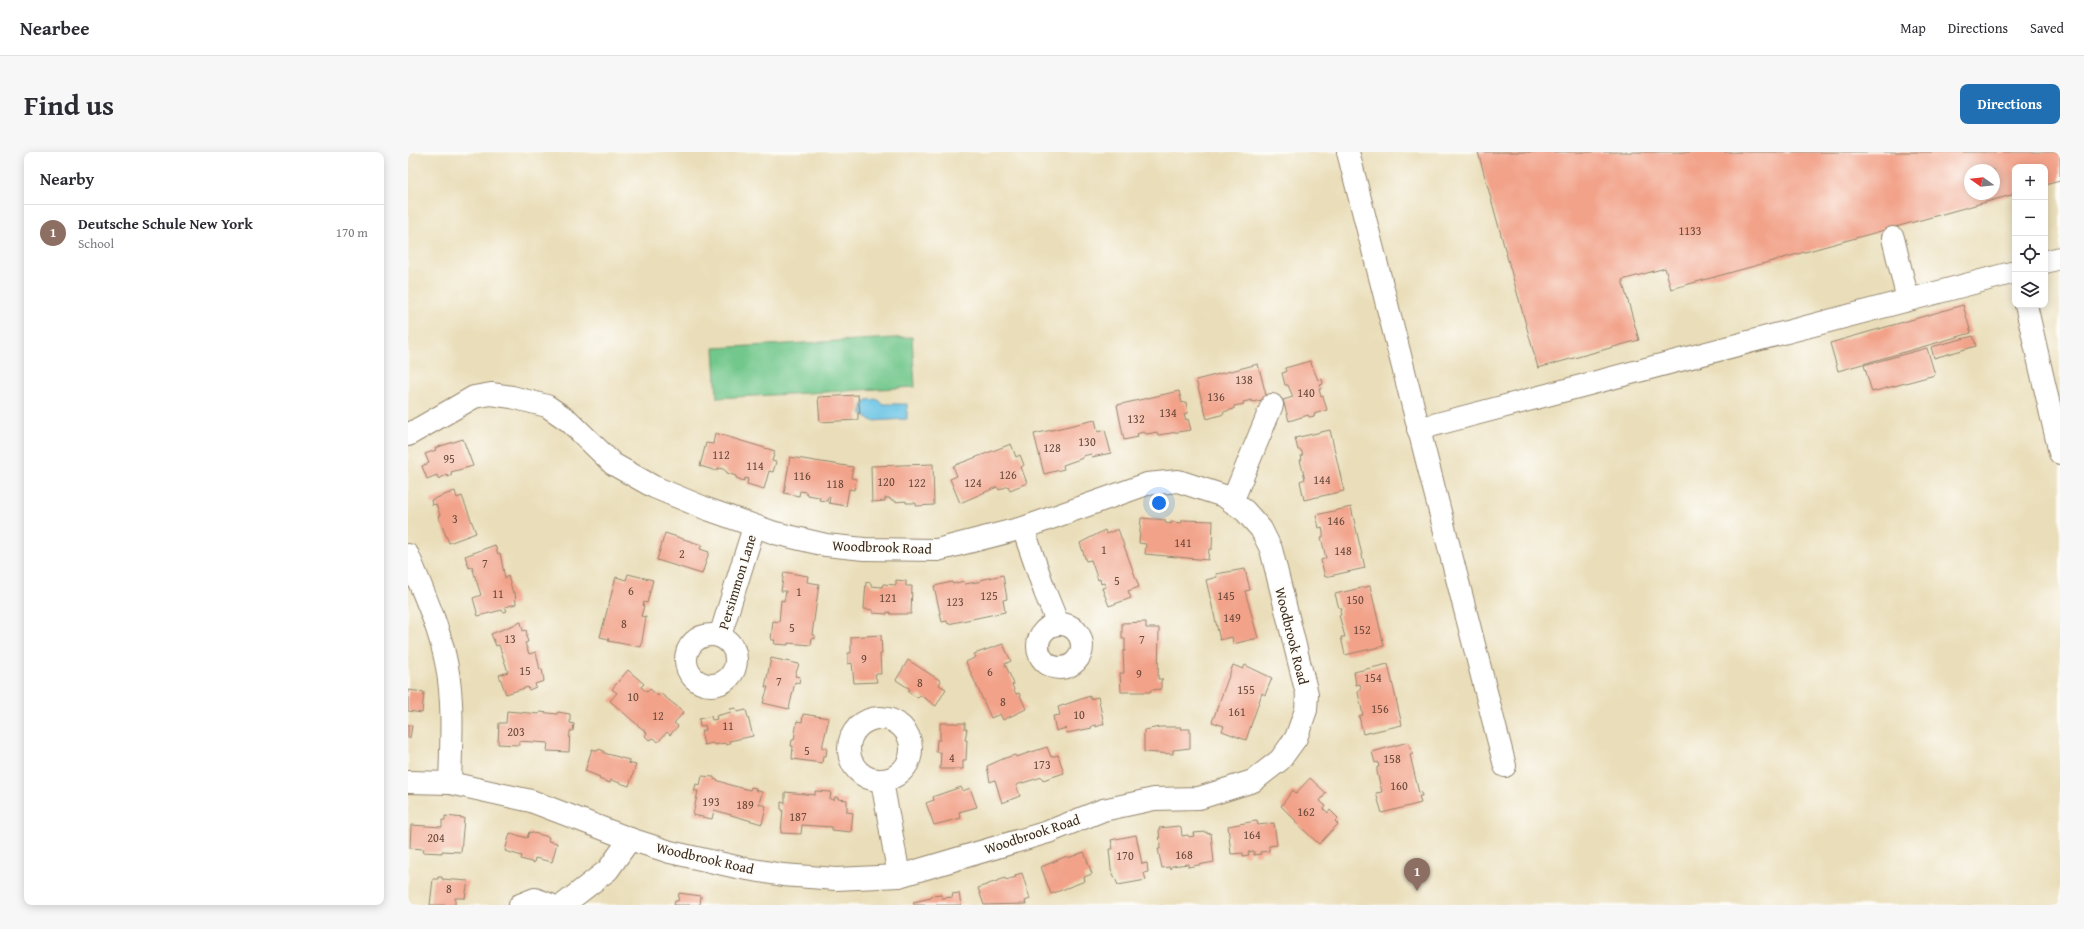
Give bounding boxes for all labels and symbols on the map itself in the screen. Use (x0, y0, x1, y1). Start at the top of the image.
north arrow (1964, 164, 2000, 200)
house number: 1133 (1678, 222, 1702, 239)
house number: 138 (1235, 371, 1253, 388)
house number: 140 (1297, 384, 1315, 401)
house number: 136 (1207, 388, 1225, 405)
house number: 134 (1159, 404, 1177, 421)
house number: 132 (1127, 410, 1145, 427)
house number: 130 (1078, 433, 1096, 450)
house number: 128 (1043, 439, 1061, 456)
house number: 112 (712, 446, 730, 463)
house number: 95 (443, 450, 455, 467)
house number: 114 (746, 457, 764, 474)
house number: 126 (999, 466, 1017, 483)
house number: 116 (793, 467, 811, 484)
house number: 144 (1313, 471, 1331, 488)
house number: 120 (877, 473, 895, 490)
house number: 122 (908, 474, 926, 491)
house number: 124 (964, 474, 982, 491)
house number: 118 (826, 475, 844, 492)
your location (1149, 493, 1169, 513)
house number: 3 (452, 510, 458, 527)
house number: 146 (1327, 512, 1345, 529)
street label: Persimmon Lane (713, 532, 761, 632)
house number: 141 (1174, 534, 1192, 551)
street label: Woodbrook Road (832, 535, 933, 559)
house number: 1 (1101, 541, 1107, 558)
house number: 148 (1334, 542, 1352, 559)
house number: 2 (679, 545, 685, 562)
house number: 7 (482, 555, 488, 572)
house number: 5 (1114, 572, 1120, 589)
house number: 6 (628, 582, 634, 599)
house number: 1 (796, 583, 802, 600)
house number: 11 (492, 585, 504, 602)
street label: Woodbrook Road (1270, 585, 1314, 687)
house number: 125 (980, 587, 998, 604)
house number: 145 (1217, 587, 1235, 604)
house number: 121 (879, 589, 897, 606)
house number: 150 (1346, 591, 1364, 608)
house number: 123 (946, 593, 964, 610)
house number: 149 (1223, 609, 1241, 626)
house number: 8 (621, 615, 627, 632)
house number: 5 (789, 619, 795, 636)
house number: 152 (1353, 621, 1371, 638)
house number: 13 (504, 630, 516, 647)
house number: 7 (1139, 631, 1145, 648)
house number: 9 (861, 650, 867, 667)
house number: 15 (519, 662, 531, 679)
house number: 6 (987, 663, 993, 680)
house number: 9 (1136, 665, 1142, 682)
house number: 154 (1364, 669, 1382, 686)
house number: 7 (776, 673, 782, 690)
house number: 8 (917, 674, 923, 691)
house number: 155 (1237, 681, 1255, 698)
house number: 10 (627, 688, 639, 705)
house number: 8 (1000, 693, 1006, 710)
house number: 156 (1371, 700, 1389, 717)
house number: 161 (1228, 703, 1246, 720)
house number: 10 (1073, 706, 1085, 723)
house number: 12 (652, 707, 664, 724)
house number: 11 (722, 717, 734, 734)
house number: 203 (507, 723, 525, 740)
house number: 5 (804, 742, 810, 759)
house number: 4 (949, 749, 955, 766)
house number: 158 (1383, 750, 1401, 767)
house number: 173 (1033, 756, 1051, 773)
house number: 160 (1390, 777, 1408, 794)
house number: 193 (702, 793, 720, 810)
house number: 189 (736, 796, 754, 813)
house number: 162 (1297, 803, 1315, 820)
house number: 187 (789, 808, 807, 825)
street label: Woodbrook Road (981, 809, 1083, 859)
house number: 164 (1243, 826, 1261, 843)
house number: 204 (427, 829, 445, 846)
street label: Woodbrook Road (654, 837, 756, 879)
house number: 168 (1175, 846, 1193, 863)
house number: 170 (1116, 847, 1134, 864)
pin: 1 (1404, 858, 1430, 891)
house number: 8 (446, 880, 452, 897)

